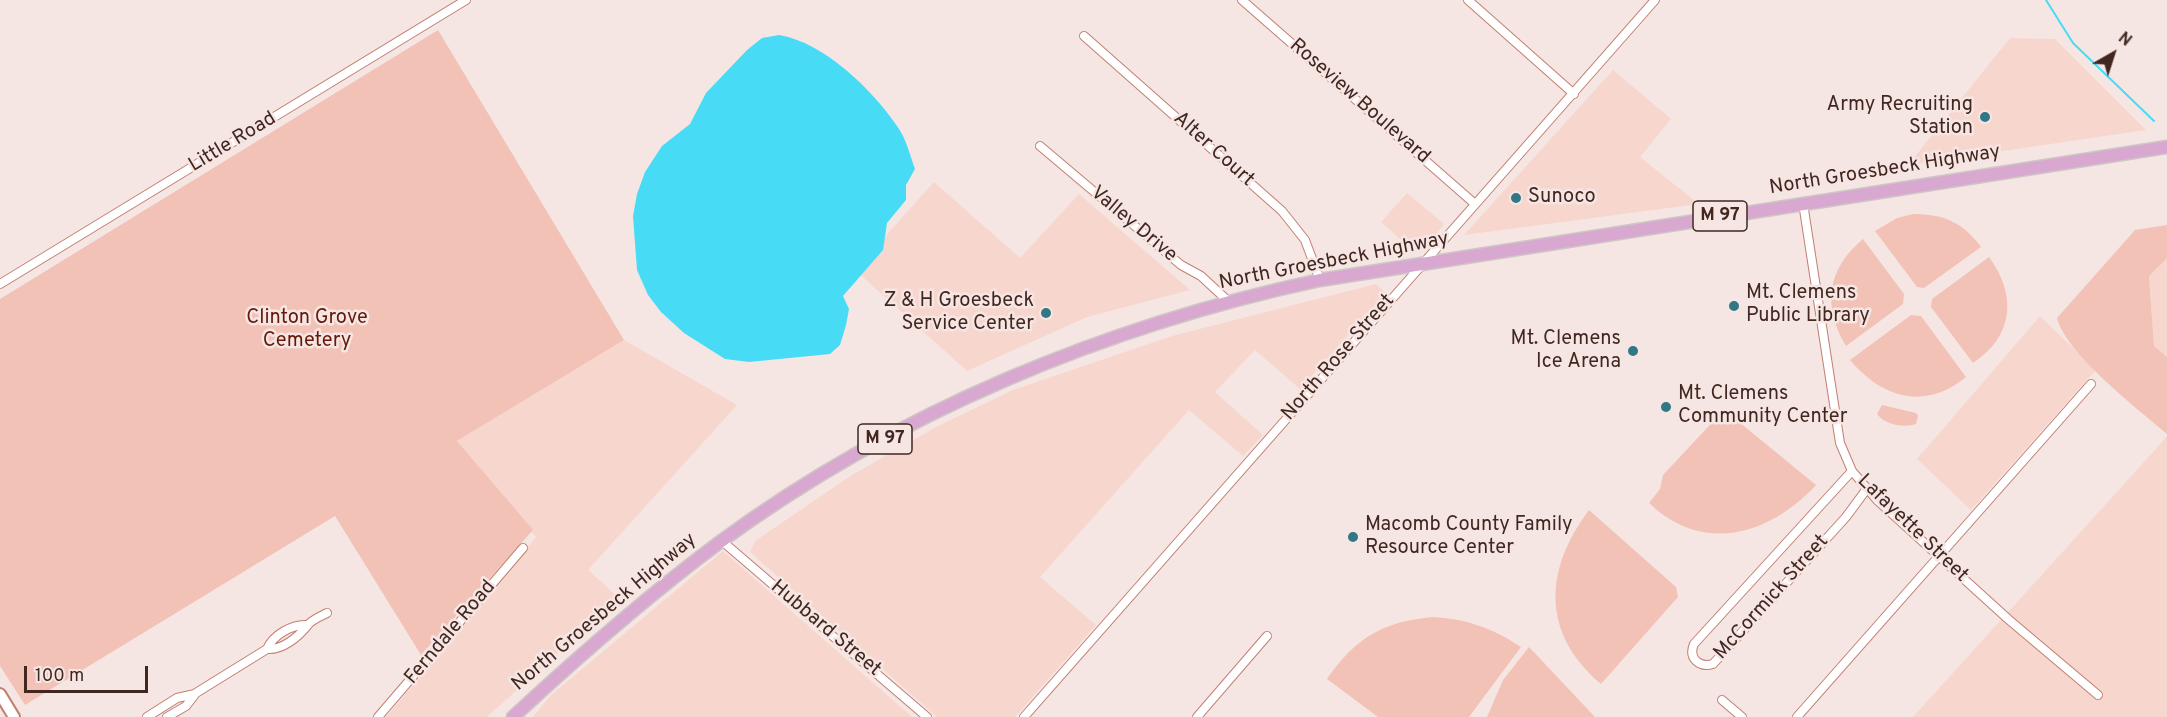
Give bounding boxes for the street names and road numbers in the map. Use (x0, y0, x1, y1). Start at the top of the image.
street label: Roseview Boulevard (1284, 34, 1434, 170)
street label: Alter Court (1167, 107, 1259, 193)
street label: Little Road (185, 108, 281, 178)
street label: North Groesbeck Highway (1768, 141, 2002, 201)
street label: Valley Drive (1085, 182, 1181, 268)
road number: M 97 (1693, 201, 1747, 231)
street label: North Groesbeck Highway (1217, 228, 1451, 296)
street label: North Rose Street (1277, 290, 1401, 426)
road number: M 97 (858, 424, 912, 454)
street label: Lafayette Street (1852, 470, 1972, 588)
street label: North Groesbeck Highway (508, 529, 702, 697)
street label: McCormick Street (1710, 531, 1834, 665)
street label: Ferndale Road (400, 576, 502, 690)
street label: Hubbard Street (765, 576, 885, 682)

